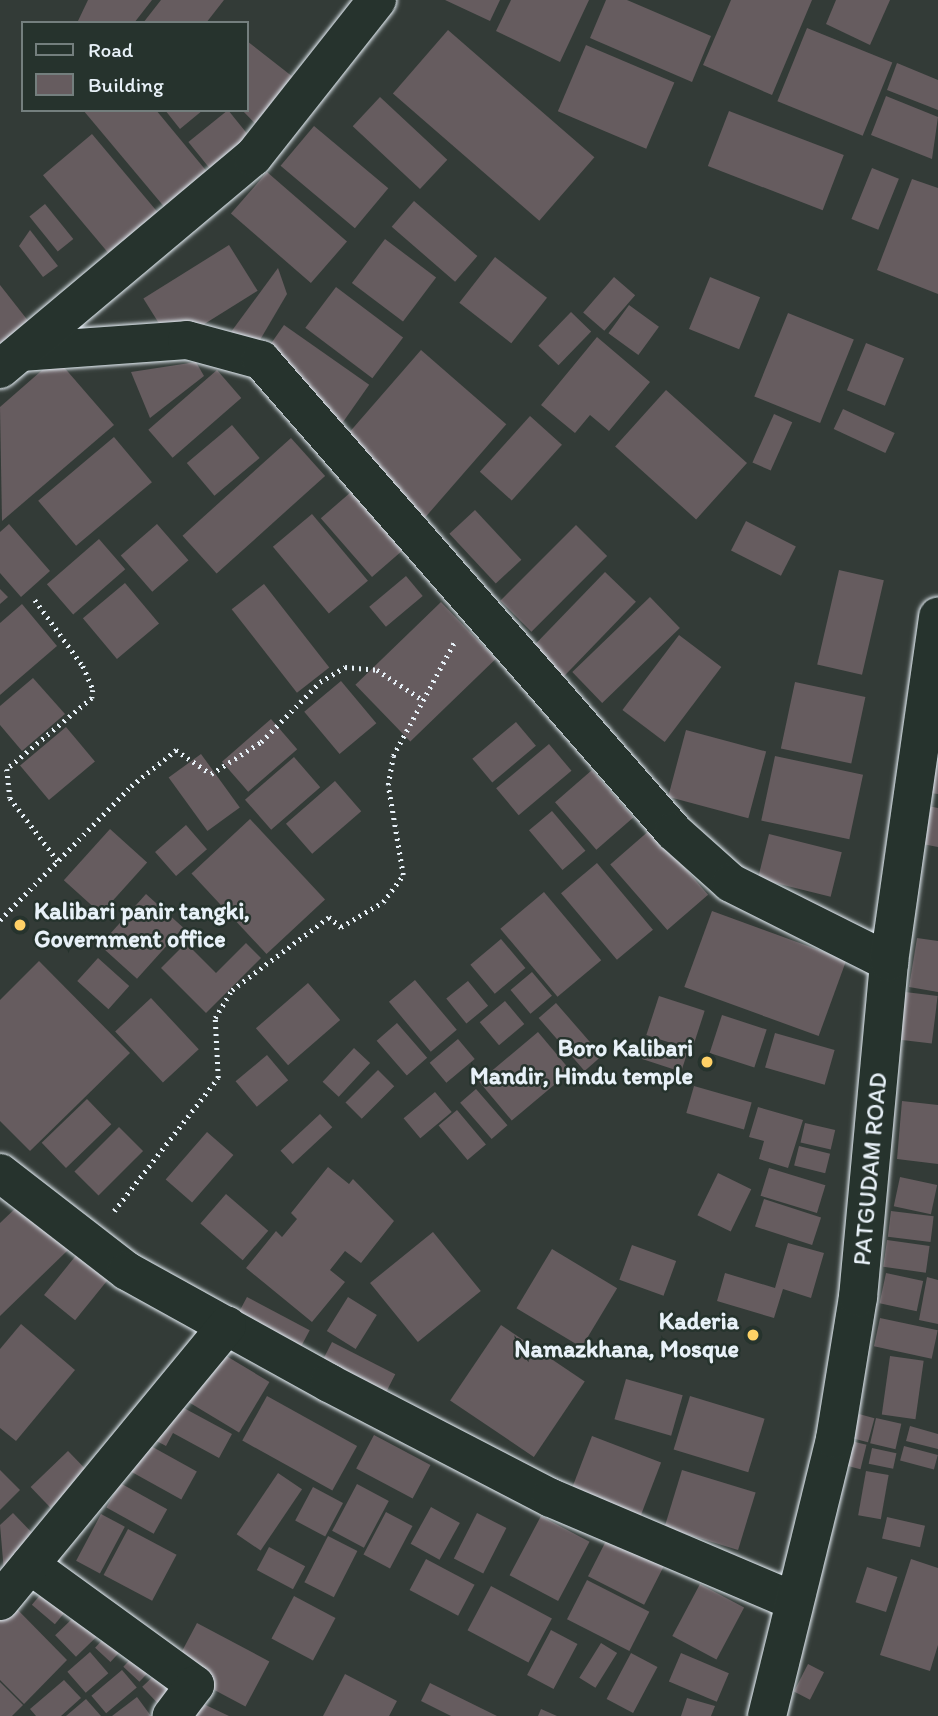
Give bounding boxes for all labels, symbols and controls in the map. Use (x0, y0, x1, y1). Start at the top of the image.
legend (21, 21, 248, 112)
text: Road (88, 37, 133, 62)
text: Building (88, 72, 164, 97)
place label: Kalibari panir tangki, Government office (34, 897, 251, 953)
marker: Kalibari panir tangki, Government office (12, 917, 28, 933)
place label: Boro Kalibari Mandir, Hindu temple (470, 1034, 693, 1090)
marker: Boro Kalibari Mandir, Hindu temple (699, 1054, 715, 1070)
street label: PATGUDAM ROAD (847, 1072, 893, 1266)
place label: Kaderia Namazkhana, Mosque (514, 1307, 739, 1363)
marker: Kaderia Namazkhana, Mosque (745, 1327, 761, 1343)

